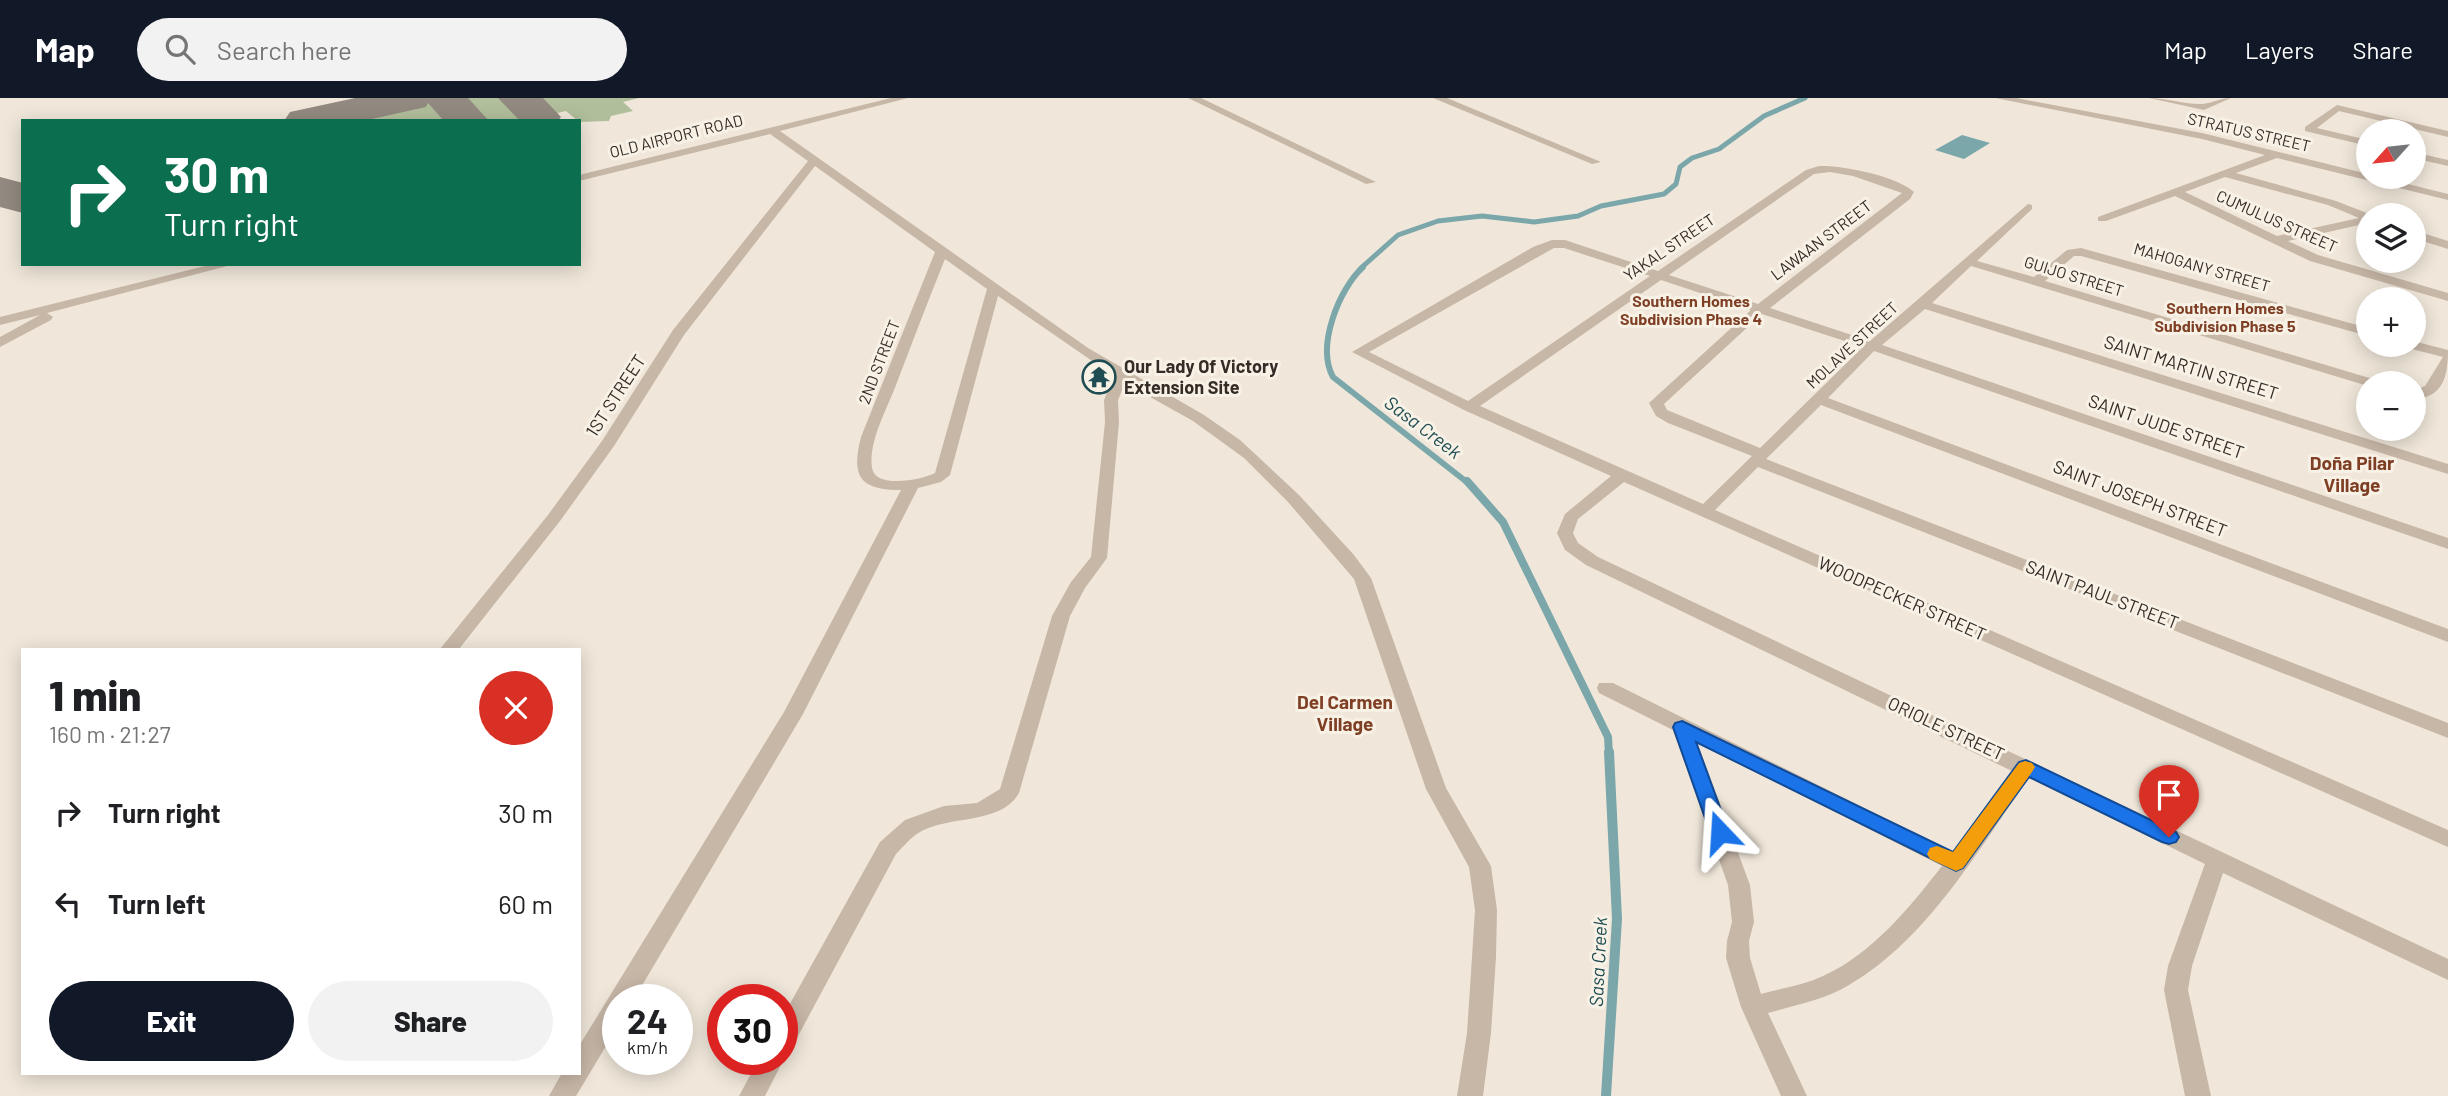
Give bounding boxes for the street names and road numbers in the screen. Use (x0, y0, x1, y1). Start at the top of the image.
street label: STRATUS STREET (2186, 108, 2312, 155)
street label: OLD AIRPORT ROAD (607, 110, 744, 161)
street label: CUMULUS STREET (2214, 185, 2341, 256)
street label: LAWAAN STREET (1767, 196, 1875, 284)
street label: YAKAL STREET (1619, 209, 1718, 284)
street label: MAHOGANY STREET (2132, 238, 2272, 295)
street label: GUIJO STREET (2022, 251, 2126, 300)
street label: MOLAVE STREET (1802, 297, 1901, 392)
street label: 2ND STREET (854, 317, 903, 407)
street label: SAINT MARTIN STREET (2102, 330, 2281, 404)
street label: 1ST STREET (580, 350, 650, 441)
street label: SAINT JUDE STREET (2086, 389, 2247, 463)
street label: SAINT JOSEPH STREET (2050, 455, 2230, 541)
street label: WOODPECKER STREET (1815, 551, 1990, 645)
street label: SAINT PAUL STREET (2023, 555, 2182, 633)
street label: ORIOLE STREET (1885, 691, 2008, 765)

